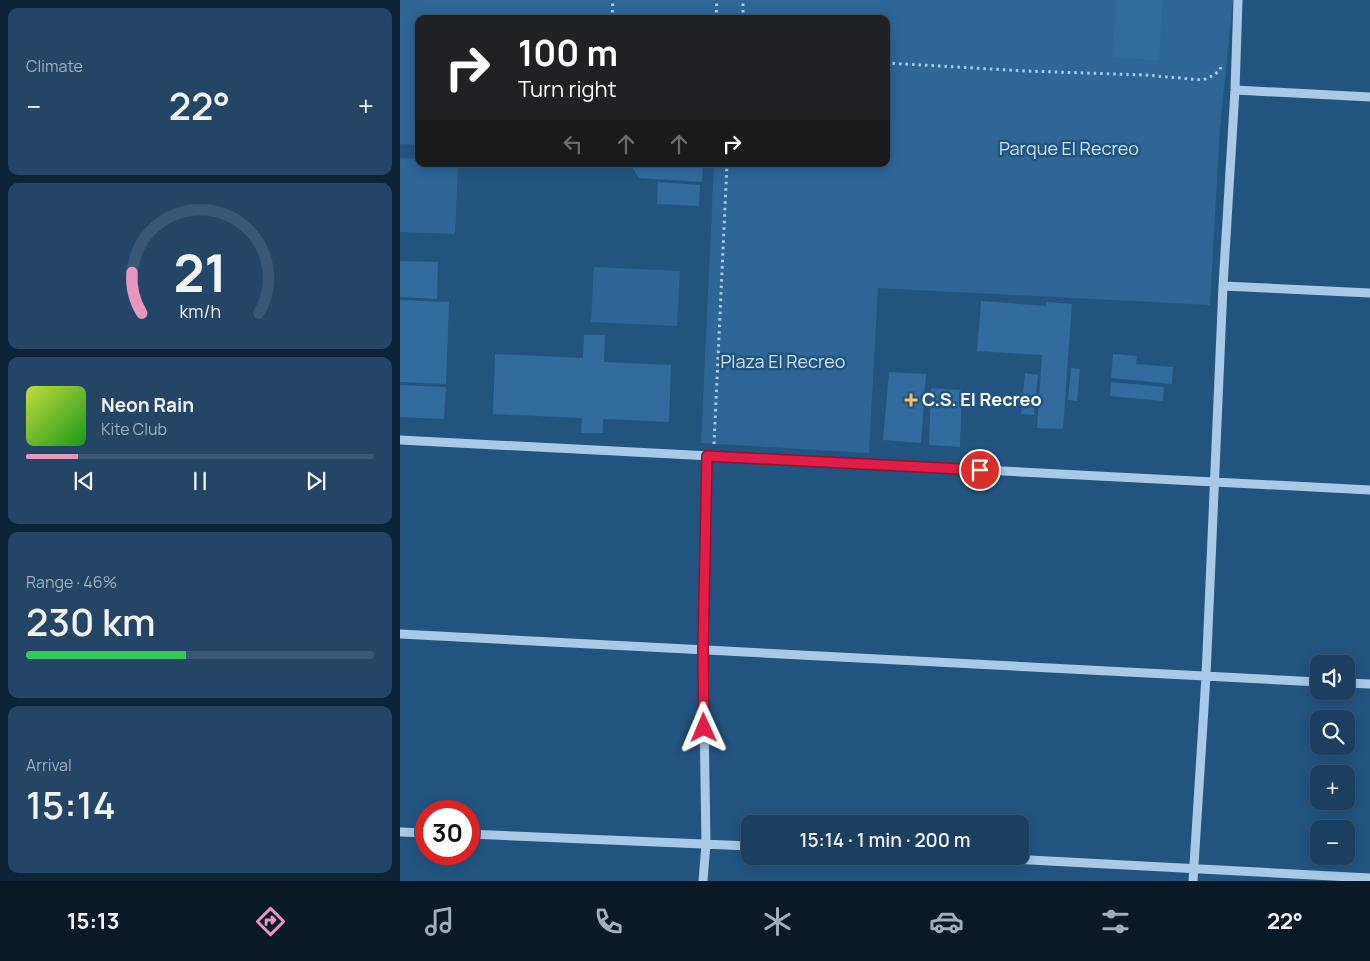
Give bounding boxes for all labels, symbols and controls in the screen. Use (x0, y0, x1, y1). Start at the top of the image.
text: 100 m (518, 29, 618, 77)
icon: right (435, 35, 500, 100)
text: Climate (26, 55, 83, 77)
text: Turn right (518, 74, 616, 104)
text: 22° (169, 79, 230, 131)
text: − (26, 87, 41, 125)
text: + (358, 87, 374, 125)
icon: left (559, 130, 587, 158)
icon: ahead (612, 130, 640, 158)
icon: ahead (665, 130, 693, 158)
icon: right (718, 130, 746, 158)
park label: Parque El Recreo (999, 136, 1139, 160)
text: 21 (173, 237, 227, 308)
text: km/h (179, 299, 221, 323)
park label: Plaza El Recreo (720, 349, 846, 373)
place label: C.S. El Recreo (922, 387, 1042, 411)
text: Neon Rain (101, 392, 194, 418)
marker: C.S. El Recreo (904, 393, 918, 407)
text: Kite Club (101, 418, 167, 440)
pin (959, 449, 1001, 491)
icon: arrive (966, 456, 994, 484)
icon: previous (70, 467, 98, 495)
icon: pause (186, 467, 214, 495)
icon: next (302, 467, 330, 495)
text: Range · 46% (26, 571, 117, 593)
text: 230 km (26, 595, 155, 647)
map controls (1310, 655, 1355, 865)
button: sound (1310, 655, 1355, 700)
position arrow (677, 701, 729, 753)
button: search (1310, 710, 1355, 755)
text: Arrival (26, 754, 72, 776)
button: + (1310, 765, 1355, 810)
text: 15:14 (26, 778, 116, 830)
speed limit sign: 30 (415, 800, 480, 865)
button: − (1310, 820, 1355, 865)
text: 15:14 · 1 min · 200 m (799, 827, 971, 853)
icon: directions (253, 904, 288, 939)
icon: music (422, 904, 457, 939)
icon: phone (591, 904, 626, 939)
icon: climate (760, 904, 795, 939)
icon: car (929, 904, 964, 939)
icon: filters (1098, 904, 1133, 939)
text: 15:13 (67, 906, 119, 936)
text: 22° (1267, 906, 1303, 936)

